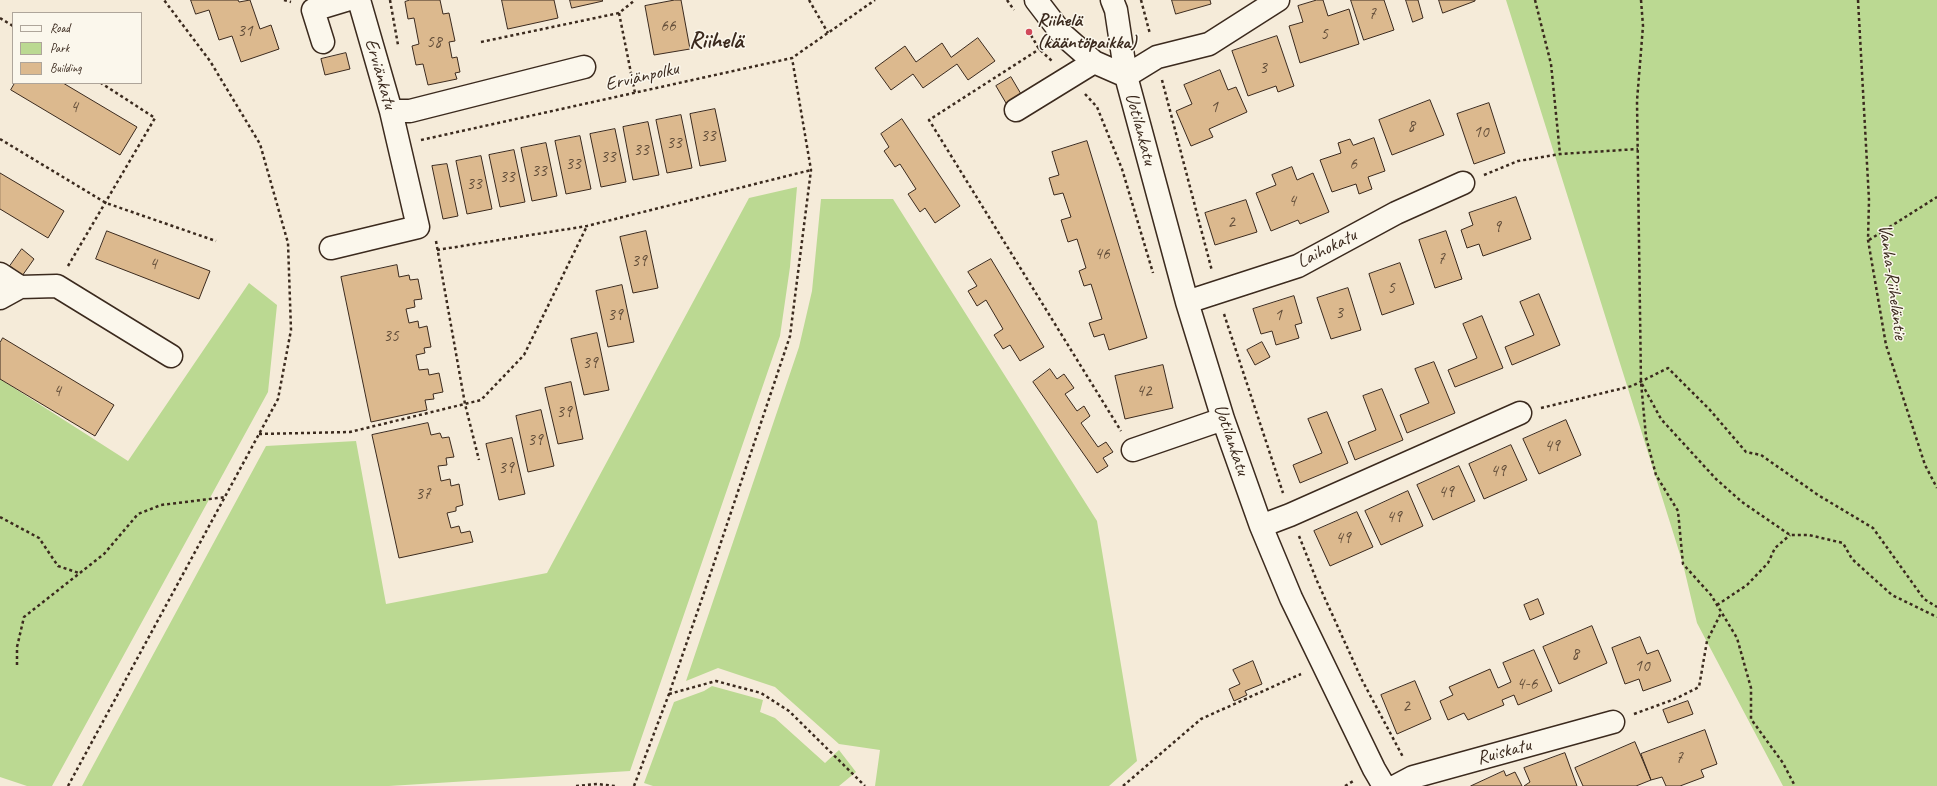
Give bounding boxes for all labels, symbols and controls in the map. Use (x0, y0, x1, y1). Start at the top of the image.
house number: 7 (1368, 5, 1376, 25)
place label: Riihelä (kääntöpaikka) (1037, 10, 1137, 54)
legend (12, 12, 142, 84)
house number: 66 (660, 17, 676, 37)
text: Road (50, 20, 70, 36)
house number: 31 (237, 22, 253, 42)
house number: 5 (1320, 25, 1328, 45)
marker: Riihelä (kääntöpaikka) (1024, 27, 1034, 37)
district label: Riihelä (689, 28, 743, 56)
house number: 58 (426, 33, 442, 53)
street label: Erviänkatu (359, 36, 401, 112)
text: Park (50, 40, 69, 56)
street label: Erviänpolku (603, 57, 681, 97)
house number: 3 (1259, 59, 1267, 79)
text: Building (50, 60, 82, 76)
street label: Uotilankatu (1119, 90, 1161, 168)
house number: 4 (70, 98, 78, 118)
house number: 1 (1210, 98, 1218, 118)
house number: 8 (1407, 117, 1415, 137)
house number: 10 (1473, 123, 1489, 143)
house number: 33 (700, 127, 716, 147)
house number: 33 (666, 134, 682, 154)
house number: 33 (633, 141, 649, 161)
house number: 33 (600, 148, 616, 168)
house number: 33 (565, 155, 581, 175)
house number: 6 (1349, 155, 1357, 175)
house number: 33 (531, 162, 547, 182)
house number: 33 (499, 168, 515, 188)
house number: 33 (466, 175, 482, 195)
house number: 4 (1288, 192, 1296, 212)
house number: 2 (1227, 213, 1235, 233)
house number: 9 (1493, 218, 1501, 238)
street label: Vanha-Riiheläntie (1873, 223, 1911, 341)
street label: Laihokatu (1293, 224, 1361, 274)
house number: 46 (1094, 245, 1110, 265)
house number: 7 (1437, 250, 1445, 270)
house number: 39 (631, 252, 647, 272)
house number: 4 (149, 255, 157, 275)
house number: 5 (1387, 279, 1395, 299)
house number: 3 (1335, 304, 1343, 324)
house number: 39 (607, 306, 623, 326)
house number: 1 (1274, 306, 1282, 326)
house number: 35 (383, 327, 399, 347)
house number: 39 (582, 354, 598, 374)
house number: 4 (53, 382, 61, 402)
house number: 42 (1136, 382, 1152, 402)
street label: Uotilankatu (1208, 401, 1254, 479)
house number: 39 (556, 403, 572, 423)
house number: 39 (527, 431, 543, 451)
house number: 49 (1544, 437, 1560, 457)
house number: 39 (498, 459, 514, 479)
house number: 49 (1490, 462, 1506, 482)
house number: 49 (1438, 483, 1454, 503)
house number: 37 (415, 485, 431, 505)
house number: 49 (1386, 508, 1402, 528)
house number: 49 (1335, 529, 1351, 549)
house number: 8 (1571, 645, 1579, 665)
house number: 10 (1634, 657, 1650, 677)
house number: 4-6 (1517, 675, 1537, 695)
house number: 2 (1402, 697, 1410, 717)
street label: Ruiskatu (1475, 734, 1533, 770)
house number: 7 (1675, 749, 1683, 769)

